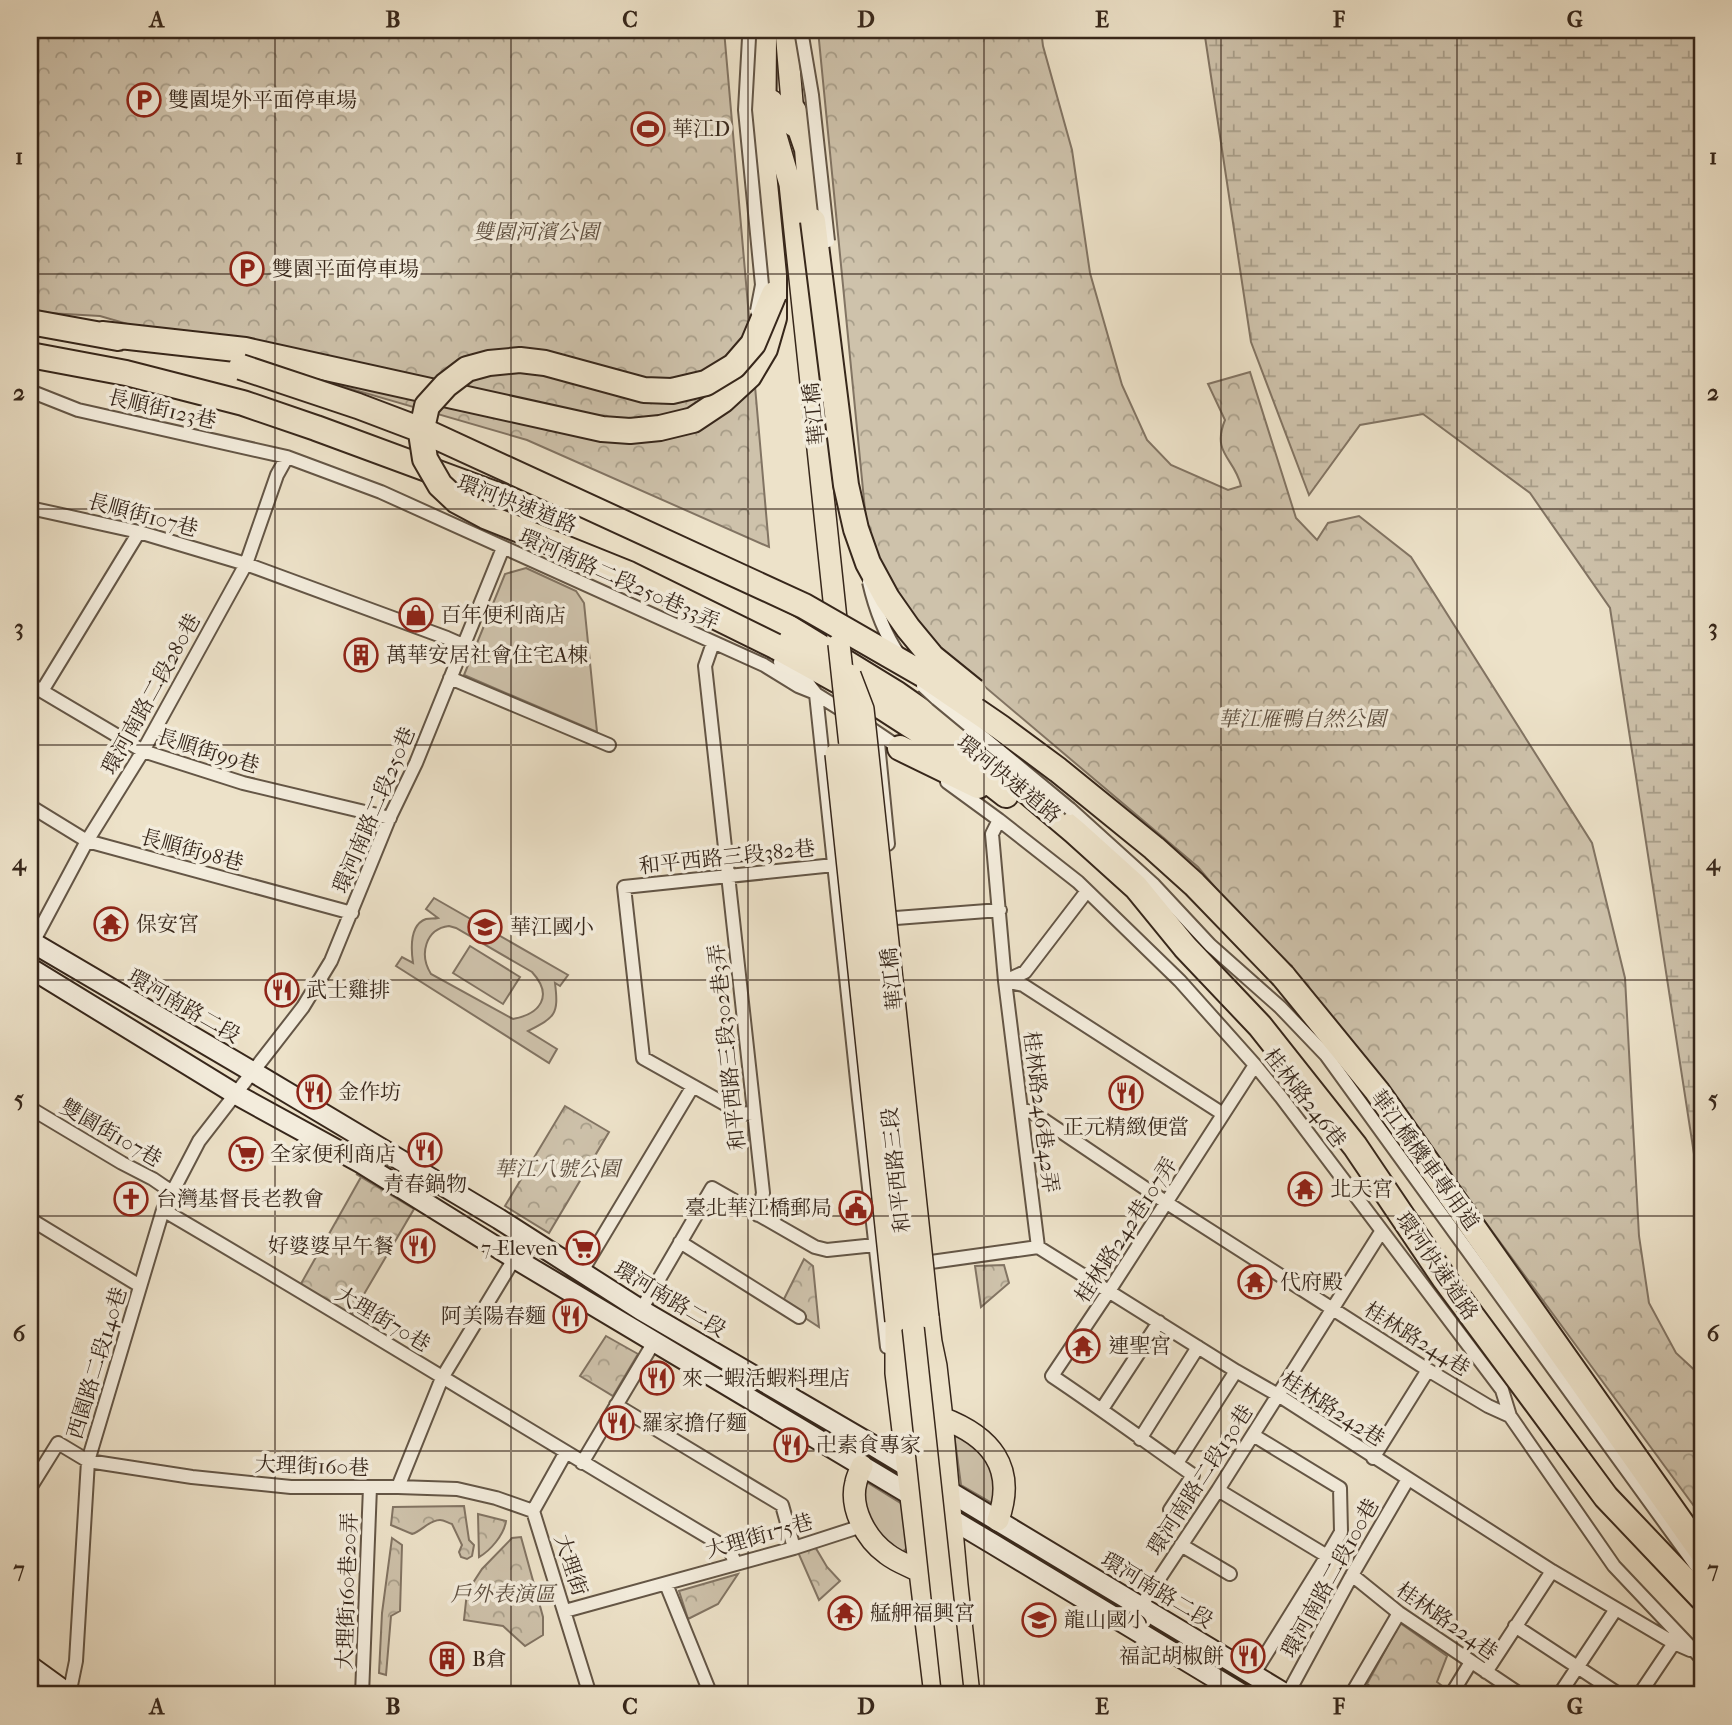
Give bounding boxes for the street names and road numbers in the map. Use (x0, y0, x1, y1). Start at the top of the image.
street label: 華江橋 (799, 381, 829, 447)
street label: 長順街123巷 (105, 385, 219, 433)
street label: 環河快速道路 (454, 470, 580, 538)
street label: 長順街107巷 (85, 489, 201, 541)
street label: 環河南路二段250巷33弄 (515, 524, 723, 634)
street label: 環河南路二段280巷 (97, 609, 205, 779)
street label: 環河南路二段250巷 (328, 723, 420, 897)
street label: 長順街99巷 (154, 724, 262, 778)
street label: 環河快速道路 (952, 730, 1066, 828)
street label: 長順街98巷 (138, 825, 246, 875)
street label: 和平西路三段382巷 (638, 836, 816, 878)
street label: 和平西路三段302巷3弄 (704, 943, 750, 1151)
street label: 華江橋 (877, 946, 907, 1012)
street label: 環河南路二段 (123, 964, 245, 1048)
street label: 桂林路246巷42弄 (1019, 1030, 1063, 1194)
street label: 桂林路246巷 (1259, 1044, 1351, 1152)
street label: 華江橋機車專用道 (1366, 1085, 1484, 1235)
street label: 雙園街107巷 (56, 1094, 166, 1172)
street label: 和平西路三段 (877, 1106, 915, 1234)
street label: 桂林路242巷107弄 (1070, 1153, 1182, 1307)
street label: 環河快速道路 (1391, 1208, 1483, 1324)
street label: 環河南路二段 (610, 1256, 730, 1342)
street label: 大理街70巷 (332, 1282, 434, 1356)
street label: 西園路二段140巷 (63, 1284, 131, 1442)
street label: 桂林路244巷 (1360, 1297, 1474, 1381)
street label: 桂林路242巷 (1277, 1367, 1389, 1451)
street label: 環河南路二段130巷 (1142, 1400, 1258, 1560)
street label: 大理街160巷 (254, 1452, 370, 1480)
street label: 環河南路二段100巷 (1276, 1495, 1384, 1661)
street label: 大理街175巷 (702, 1509, 816, 1563)
street label: 大理街160巷20弄 (332, 1512, 362, 1670)
street label: 大理街 (550, 1531, 592, 1599)
street label: 環河南路二段 (1097, 1547, 1217, 1633)
street label: 桂林路224巷 (1392, 1577, 1502, 1665)

